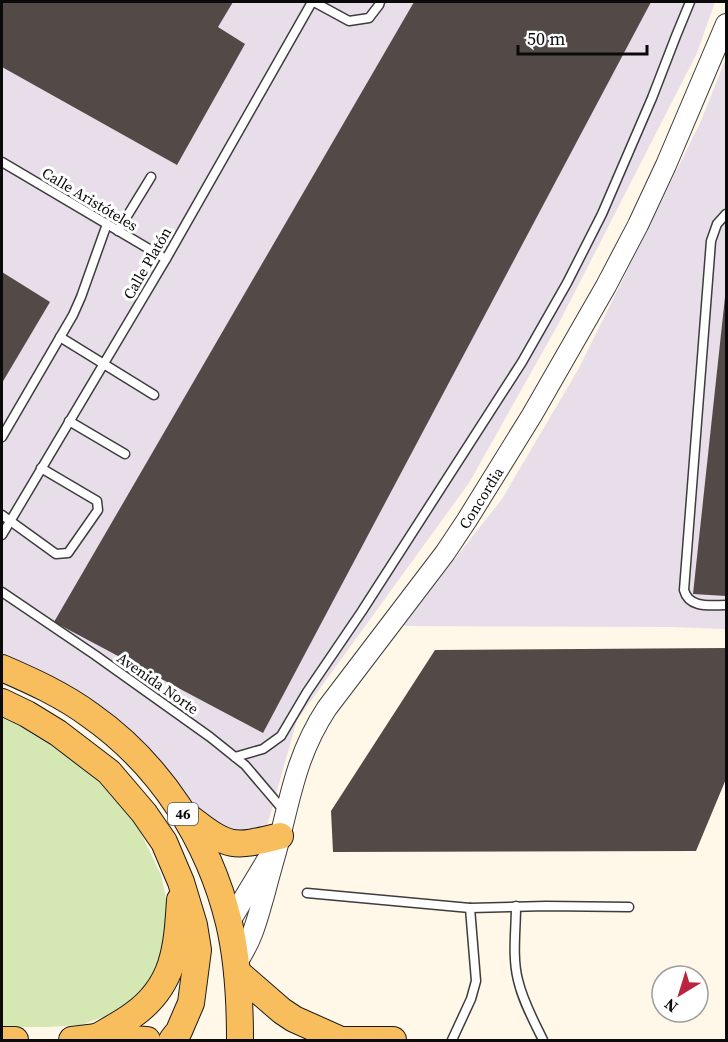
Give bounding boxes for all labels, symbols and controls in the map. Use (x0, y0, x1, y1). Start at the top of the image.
scale bar (518, 18, 647, 56)
text: 50 m (527, 26, 565, 51)
street label: Calle Aristóteles (38, 162, 142, 236)
street label: Calle Platón (118, 223, 176, 303)
street label: Concordia (454, 463, 508, 533)
street label: Avenida Norte (113, 647, 203, 719)
road number: 46 (168, 803, 198, 825)
north arrow (650, 964, 710, 1024)
text: N (659, 993, 682, 1018)

